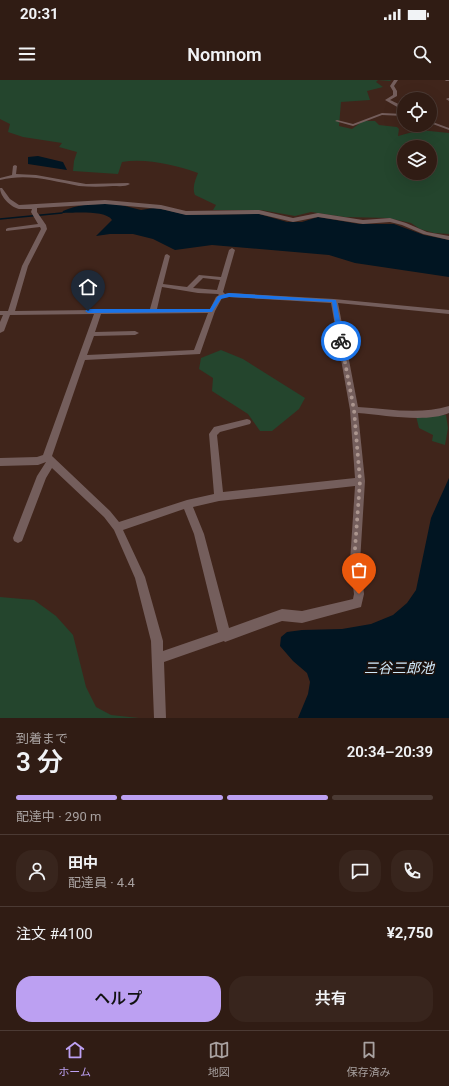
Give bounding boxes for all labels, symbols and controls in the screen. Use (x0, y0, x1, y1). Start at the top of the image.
text: 20:31 (20, 5, 59, 23)
icon: menu (16, 43, 38, 65)
icon: search (411, 43, 433, 65)
text: Nomnom (187, 44, 262, 65)
map controls (397, 92, 437, 180)
button: locate (397, 92, 437, 132)
button: layers (397, 140, 437, 180)
pin (71, 270, 105, 311)
icon: home (77, 276, 99, 298)
courier (321, 321, 361, 361)
icon: bike (330, 330, 352, 352)
pin (342, 553, 376, 594)
icon: bag (348, 559, 370, 581)
water label: 三谷三郎池 (364, 660, 436, 676)
text: 到着まで (16, 731, 68, 746)
text: 20:34–20:39 (347, 743, 433, 761)
text: 3 分 (16, 747, 63, 777)
text: 配達中 · 290 m (16, 809, 101, 824)
button: person (16, 850, 58, 892)
button: chat (339, 850, 381, 892)
button: phone (391, 850, 433, 892)
text: 田中 (68, 854, 98, 872)
text: 配達員 · 4.4 (68, 875, 135, 890)
text: ¥2,750 (387, 924, 433, 942)
text: 注文 #4100 (16, 925, 93, 943)
button: ヘルプ (16, 976, 221, 1022)
button: 共有 (229, 976, 433, 1022)
tab: ホーム (58, 1039, 91, 1079)
tab: 地図 (208, 1039, 230, 1079)
tab: 保存済み (347, 1039, 391, 1079)

